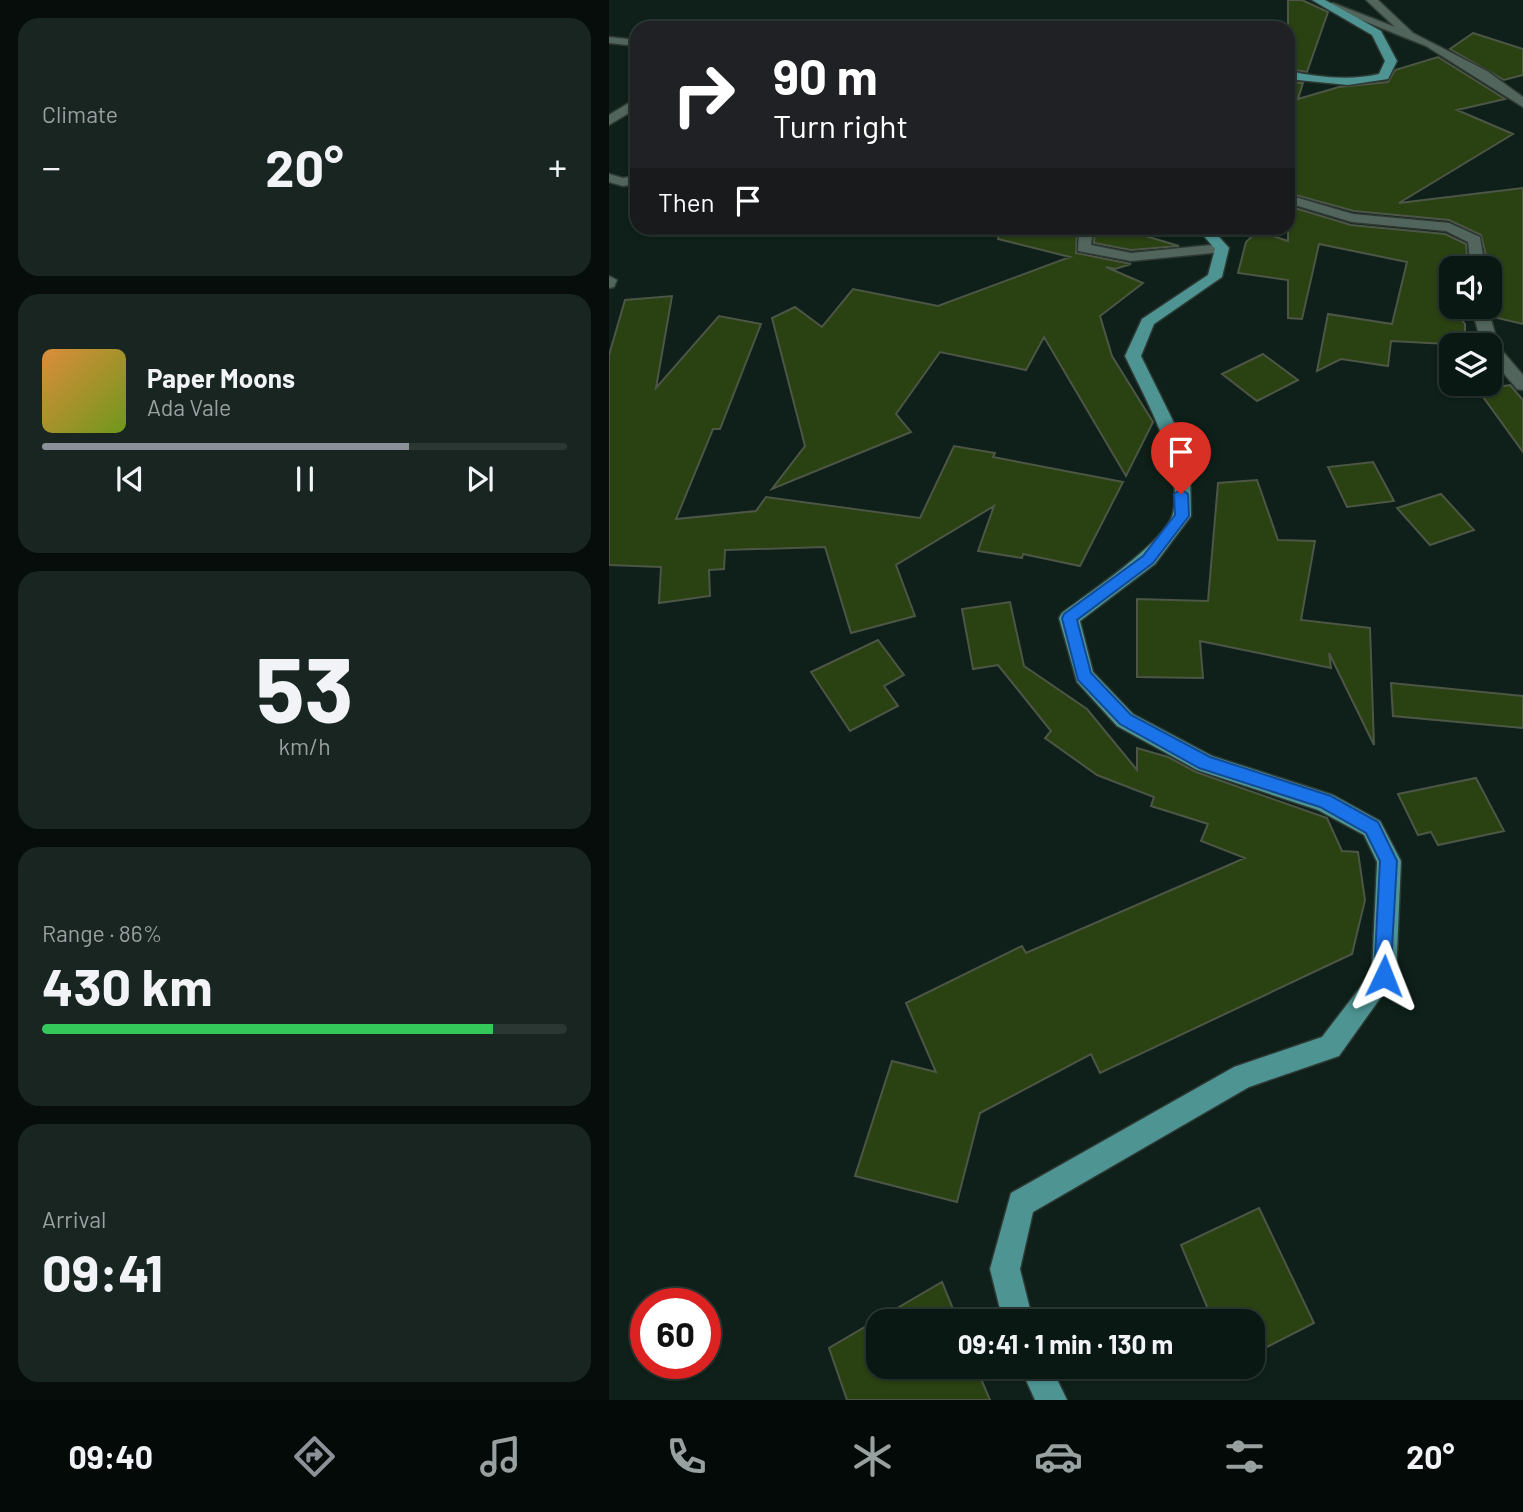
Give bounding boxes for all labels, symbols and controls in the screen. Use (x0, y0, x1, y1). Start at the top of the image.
text: 90 m (773, 46, 878, 105)
icon: right (658, 49, 749, 140)
text: Climate (42, 100, 118, 128)
text: Turn right (773, 106, 908, 144)
text: 20° (265, 135, 344, 197)
text: − (42, 143, 61, 189)
text: + (548, 143, 567, 189)
icon: arrive (729, 182, 767, 220)
text: Then (658, 186, 715, 217)
map controls (1439, 256, 1502, 396)
button: sound (1439, 256, 1502, 319)
button: layers (1439, 333, 1502, 396)
text: Paper Moons (147, 362, 295, 393)
text: Ada Vale (147, 393, 231, 421)
pin (1151, 422, 1211, 494)
icon: arrive (1162, 433, 1200, 471)
icon: previous (111, 460, 149, 498)
icon: pause (286, 460, 324, 498)
icon: next (461, 460, 499, 498)
text: 53 (255, 632, 354, 741)
text: km/h (278, 732, 331, 760)
text: Range · 86% (42, 919, 162, 947)
position arrow (1347, 939, 1421, 1013)
text: 430 km (42, 954, 213, 1016)
text: Arrival (42, 1205, 106, 1233)
text: 09:41 (42, 1240, 163, 1302)
speed limit sign: 60 (630, 1288, 721, 1379)
text: 09:41 · 1 min · 130 m (958, 1328, 1173, 1359)
icon: directions (290, 1432, 339, 1481)
icon: music (476, 1432, 525, 1481)
icon: phone (662, 1432, 711, 1481)
icon: climate (848, 1432, 897, 1481)
icon: car (1034, 1432, 1083, 1481)
icon: filters (1220, 1432, 1269, 1481)
text: 09:40 (69, 1437, 153, 1475)
text: 20° (1406, 1437, 1454, 1475)

